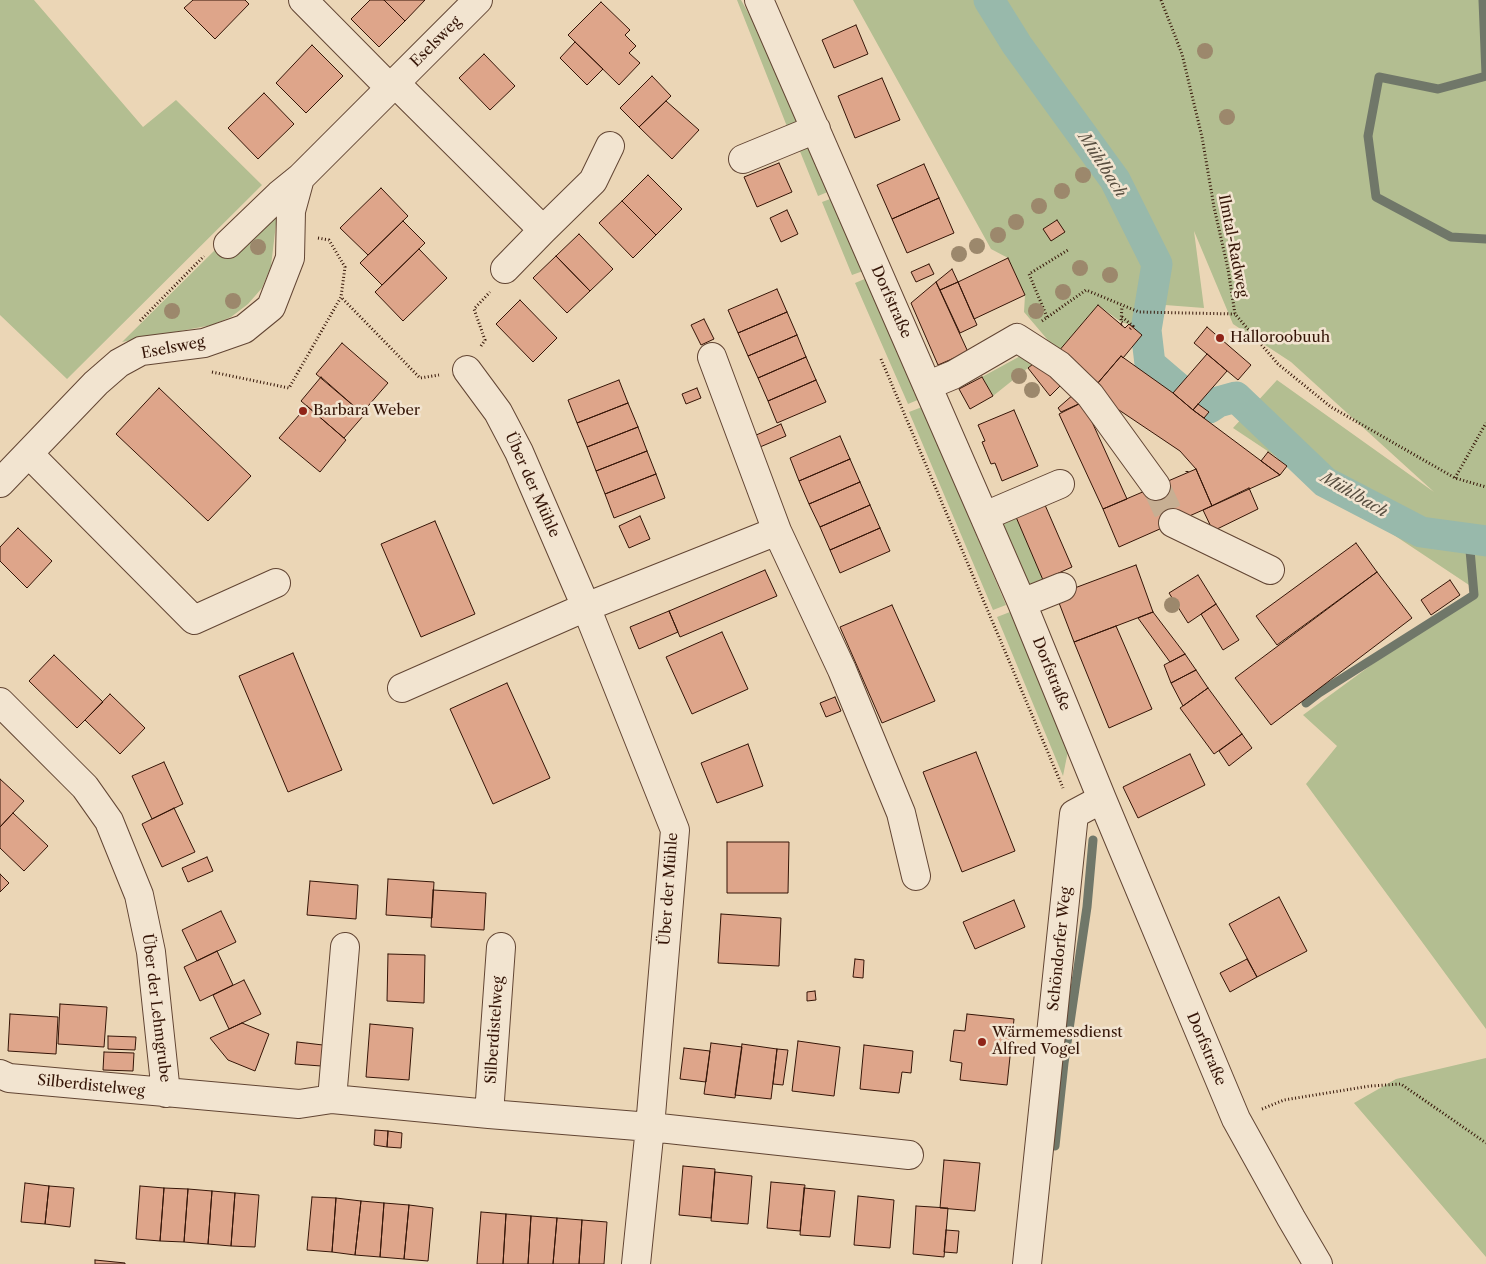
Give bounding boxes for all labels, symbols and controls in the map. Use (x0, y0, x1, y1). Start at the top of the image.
street label: Eselsweg (407, 13, 465, 71)
water label: Mühlbach (1074, 129, 1130, 201)
street label: Ilmtal-Radweg (1214, 193, 1252, 299)
street label: Dorfstraße (867, 263, 915, 341)
place label: Halloroobuuh (1230, 329, 1330, 347)
marker: Halloroobuuh (1214, 332, 1226, 344)
street label: Eselsweg (140, 333, 206, 363)
place label: Barbara Weber (313, 402, 420, 420)
marker: Barbara Weber (297, 405, 309, 417)
street label: Über der Mühle (501, 430, 563, 540)
water label: Mühlbach (1317, 468, 1391, 522)
street label: Dorfstraße (1028, 635, 1074, 713)
street label: Über der Mühle (656, 832, 682, 946)
street label: Schöndorfer Weg (1045, 886, 1075, 1012)
street label: Über der Lehmgrube (138, 933, 174, 1083)
street label: Silberdistelweg (482, 975, 508, 1085)
street label: Dorfstraße (1183, 1010, 1229, 1088)
place label: Wärmemessdienst Alfred Vogel (992, 1024, 1123, 1059)
marker: Wärmemessdienst Alfred Vogel (976, 1036, 988, 1048)
street label: Silberdistelweg (36, 1071, 146, 1101)

